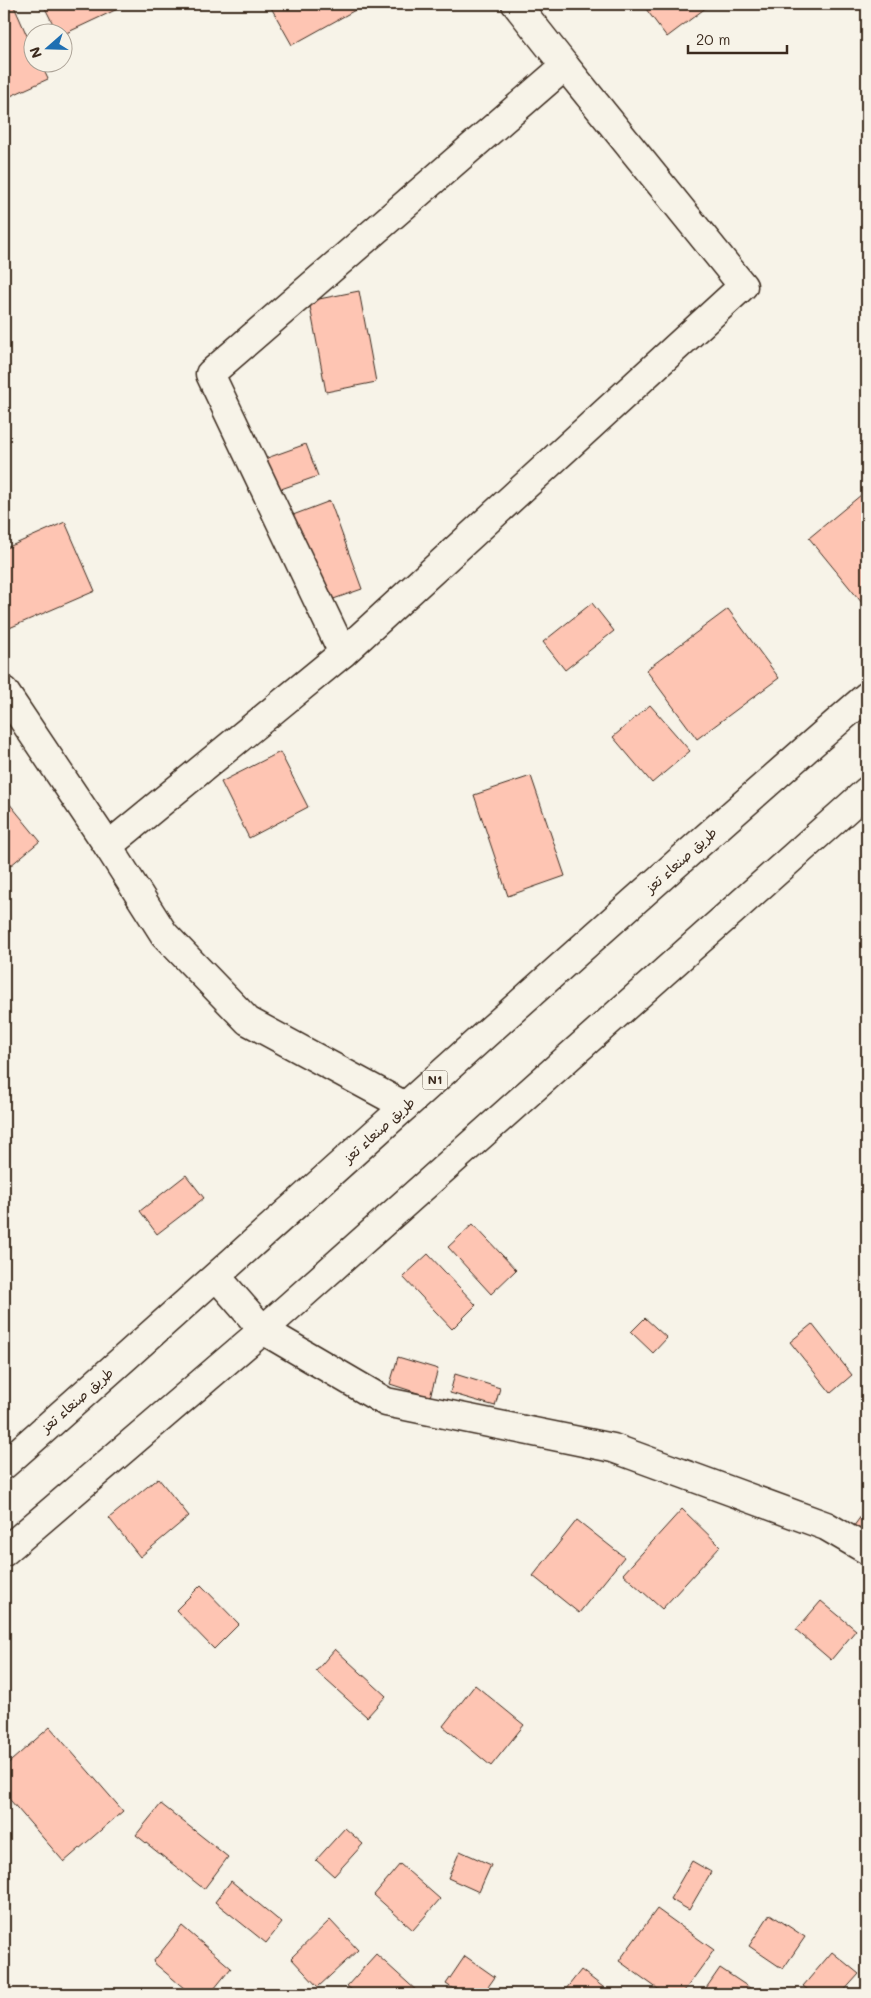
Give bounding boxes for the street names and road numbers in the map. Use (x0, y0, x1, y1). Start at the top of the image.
street label: طريق صنعاء تعز (640, 822, 721, 898)
road number: N1 (422, 1070, 448, 1090)
street label: طريق صنعاء تعز (338, 1092, 419, 1168)
street label: طريق صنعاء تعز (36, 1363, 117, 1437)

